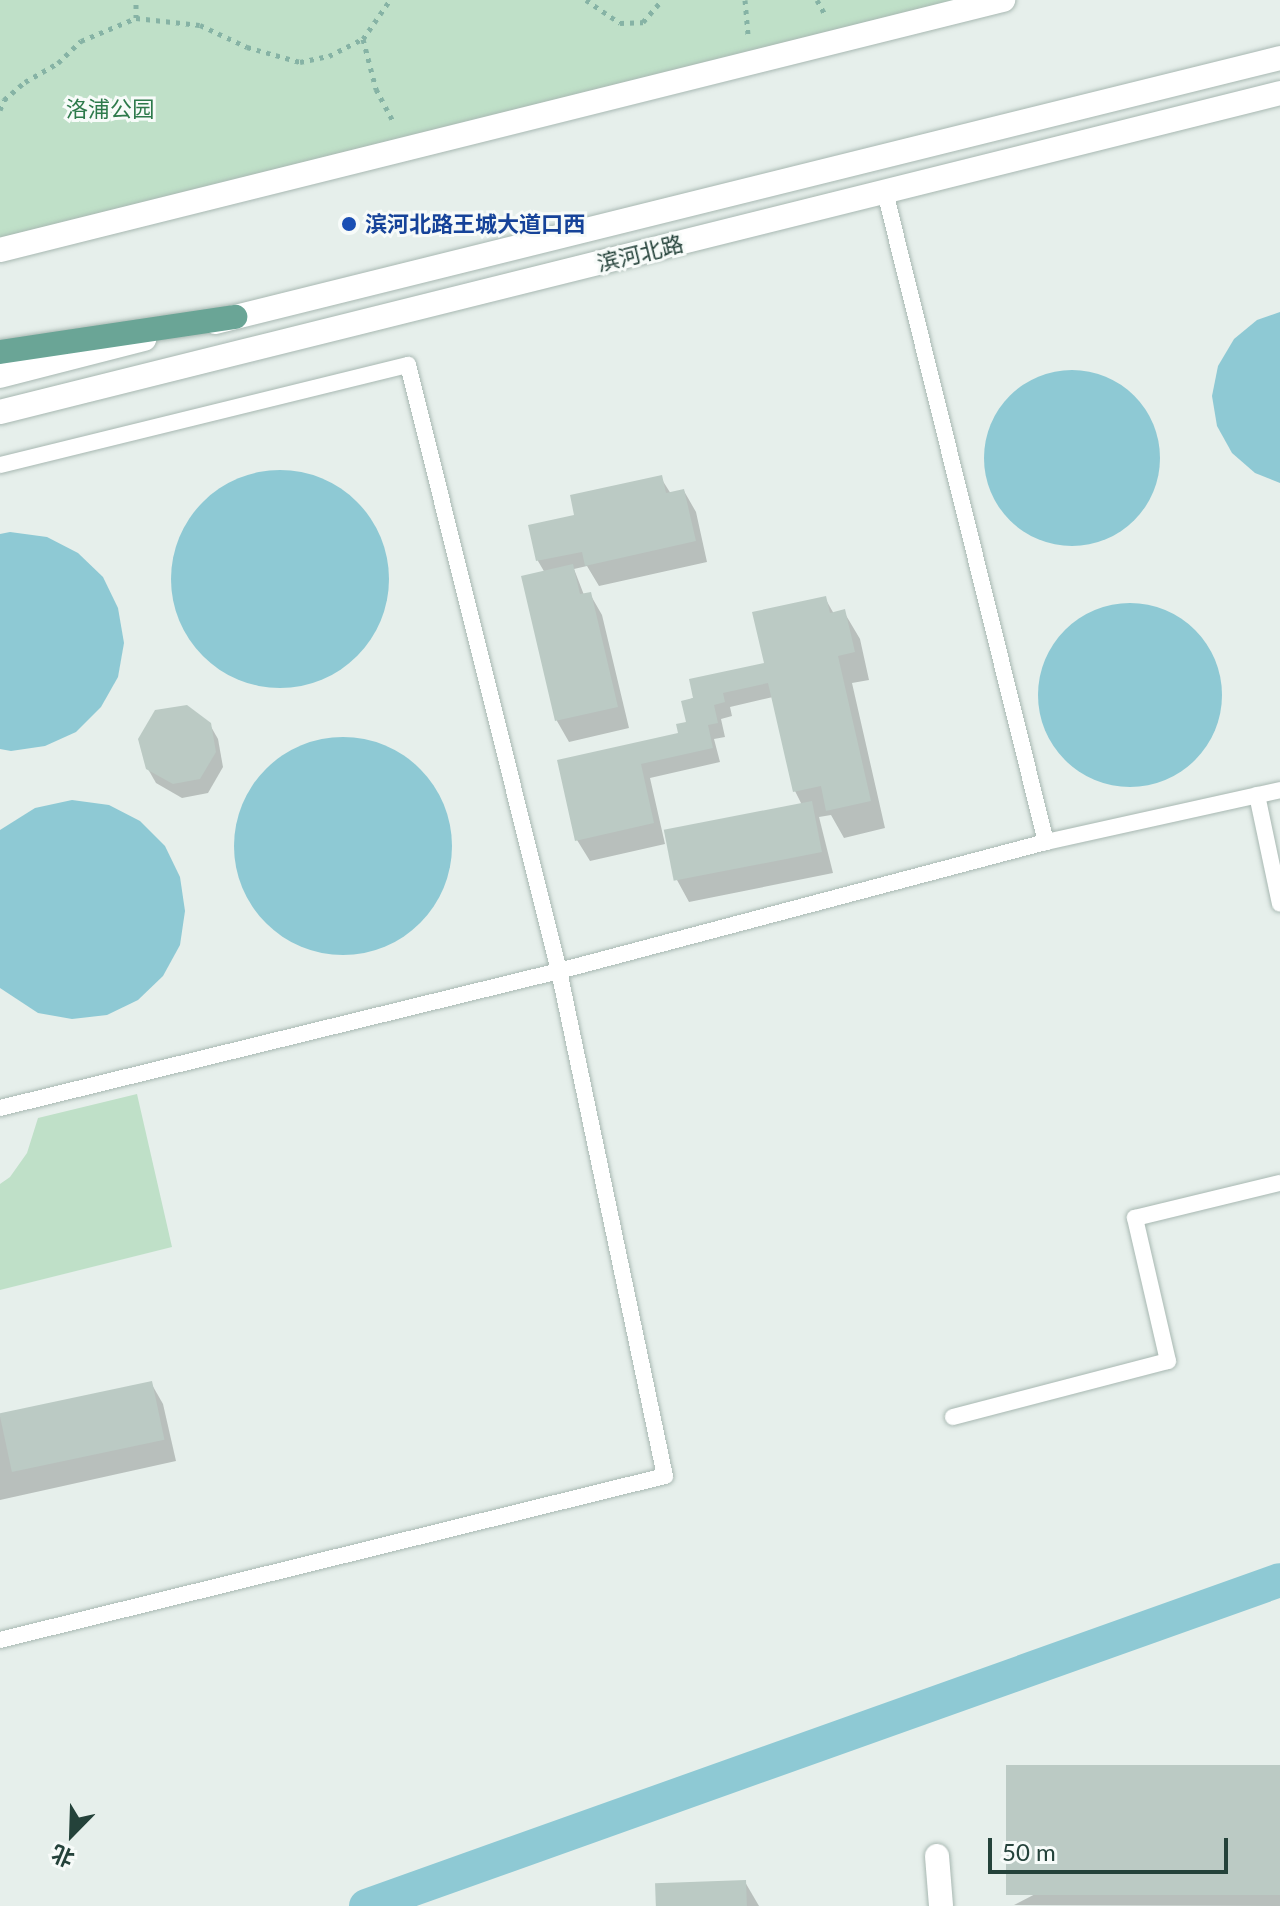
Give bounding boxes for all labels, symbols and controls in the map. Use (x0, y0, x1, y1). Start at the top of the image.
park label: 洛浦公园 (66, 96, 154, 122)
place label: 滨河北路王城大道口西 (365, 211, 585, 237)
marker: 滨河北路王城大道口西 (340, 215, 358, 233)
street label: 滨河北路 (594, 230, 686, 276)
north arrow (32, 1794, 112, 1874)
scale bar (992, 1822, 1232, 1872)
text: 50 m (1002, 1837, 1056, 1866)
text: 北 (47, 1840, 78, 1873)

